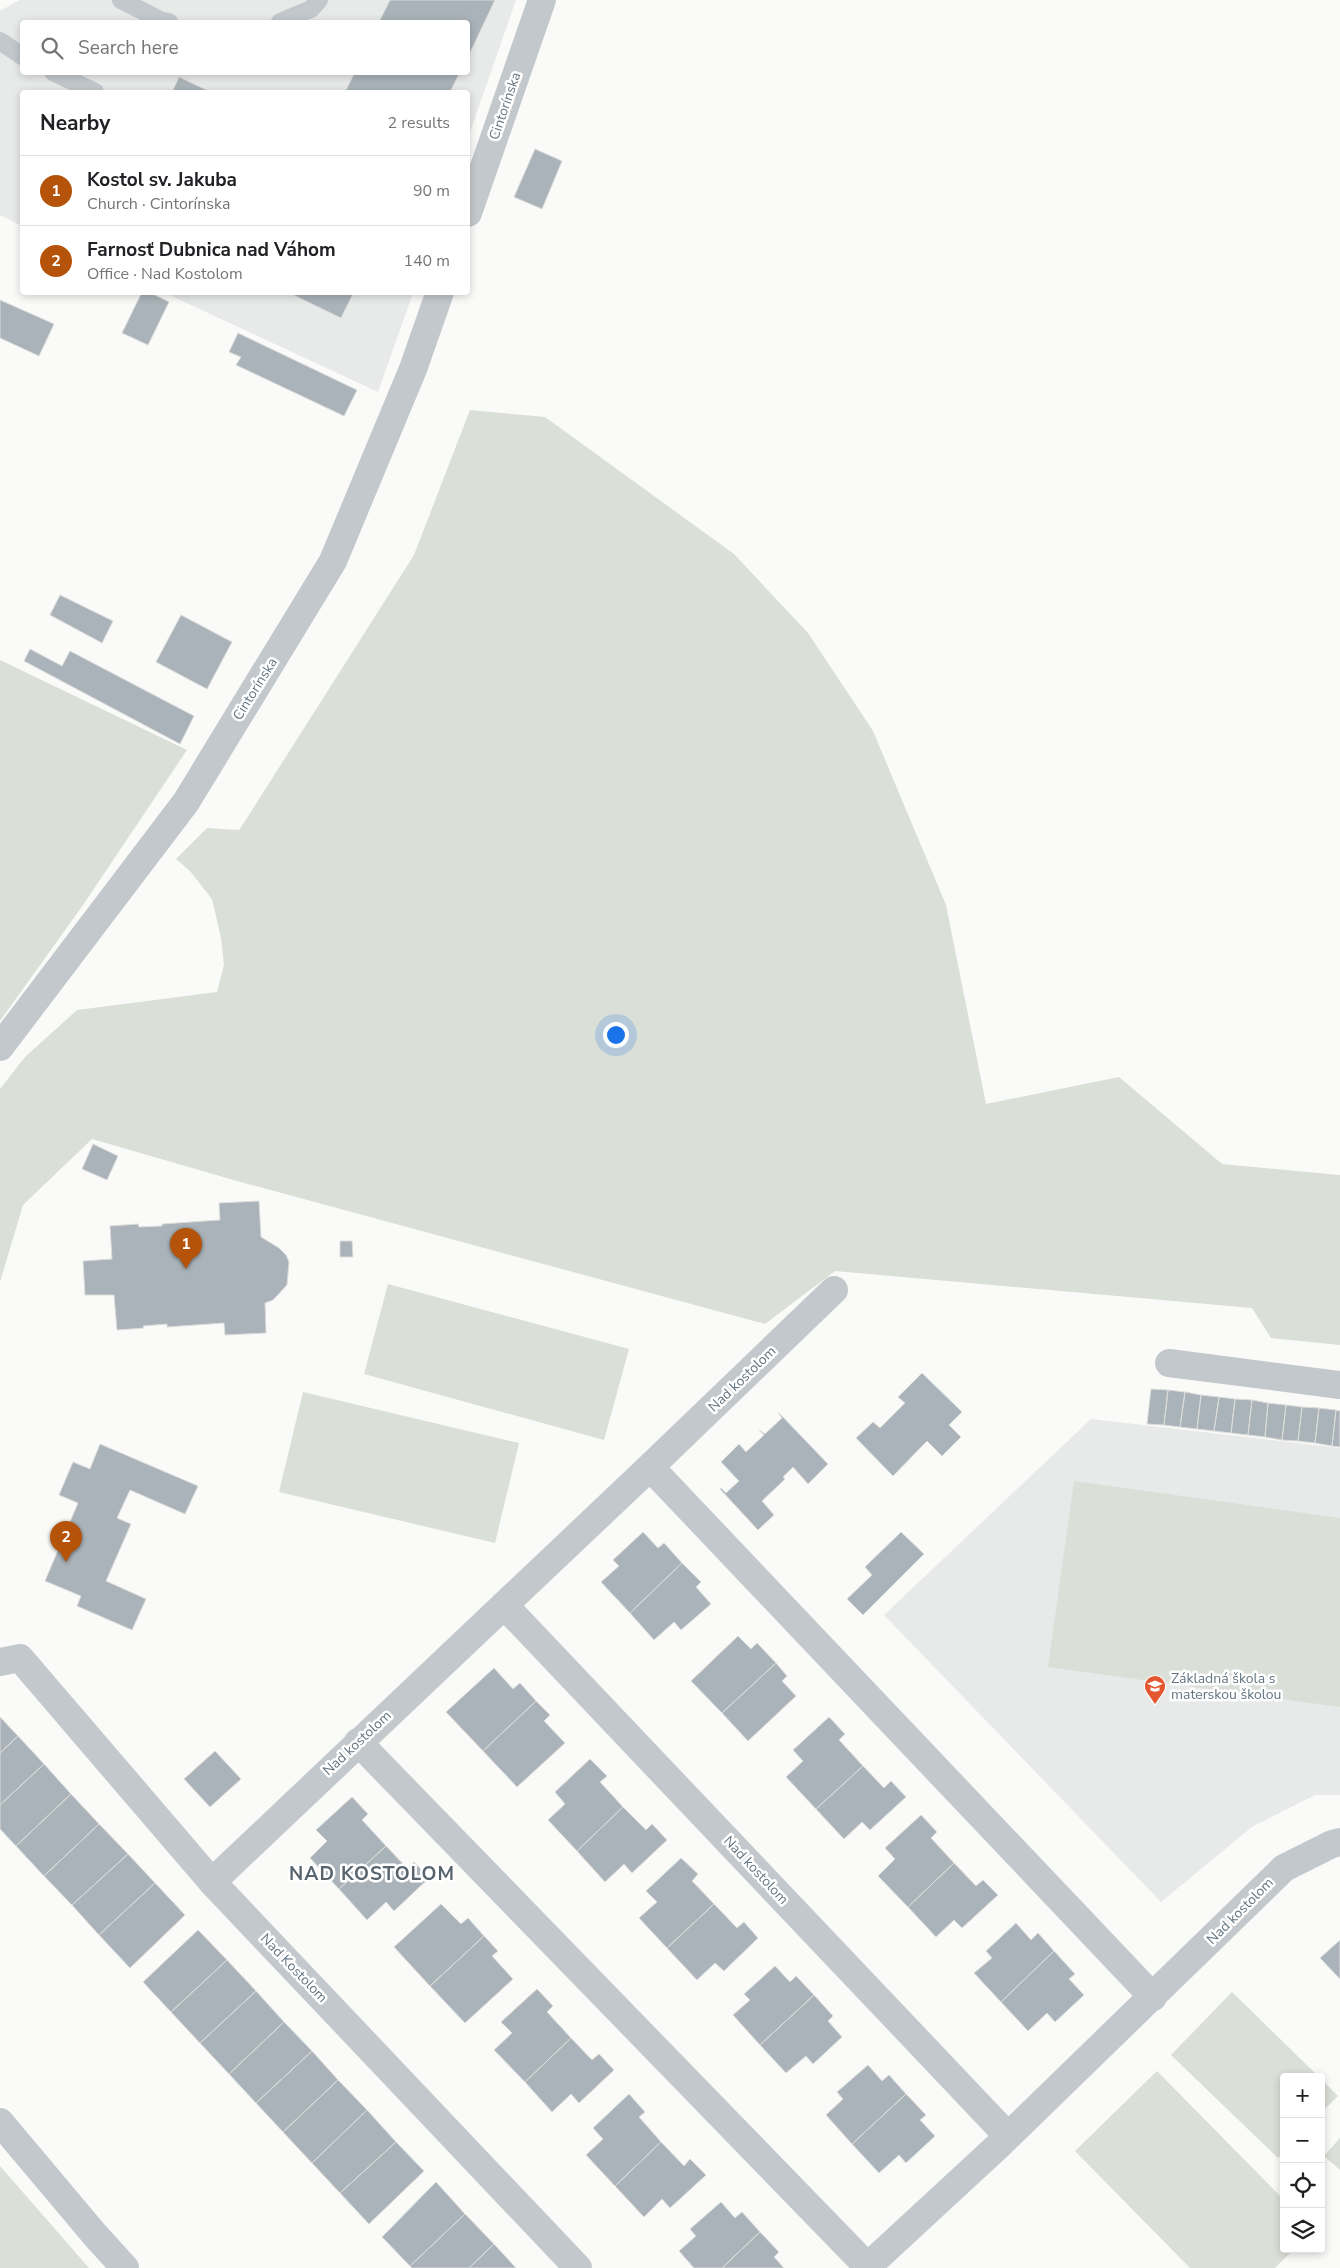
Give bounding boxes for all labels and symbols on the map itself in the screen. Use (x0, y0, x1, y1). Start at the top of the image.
street label: Cintorínska (485, 70, 525, 142)
street label: Cintorínska (228, 654, 282, 724)
your location (603, 1022, 629, 1048)
pin: 1 (170, 1228, 202, 1269)
street label: Nad kostolom (704, 1342, 780, 1416)
pin: 2 (50, 1521, 82, 1562)
place label: Základná škola s materskou školou (1171, 1669, 1281, 1704)
school or university icon: Základná škola s materskou školou (1143, 1674, 1167, 1705)
street label: Nad kostolom (319, 1706, 395, 1780)
street label: Nad kostolom (719, 1832, 793, 1908)
district label: NAD KOSTOLOM (289, 1861, 455, 1887)
street label: Nad kostolom (1202, 1873, 1278, 1949)
street label: Nad Kostolom (256, 1929, 332, 2007)

